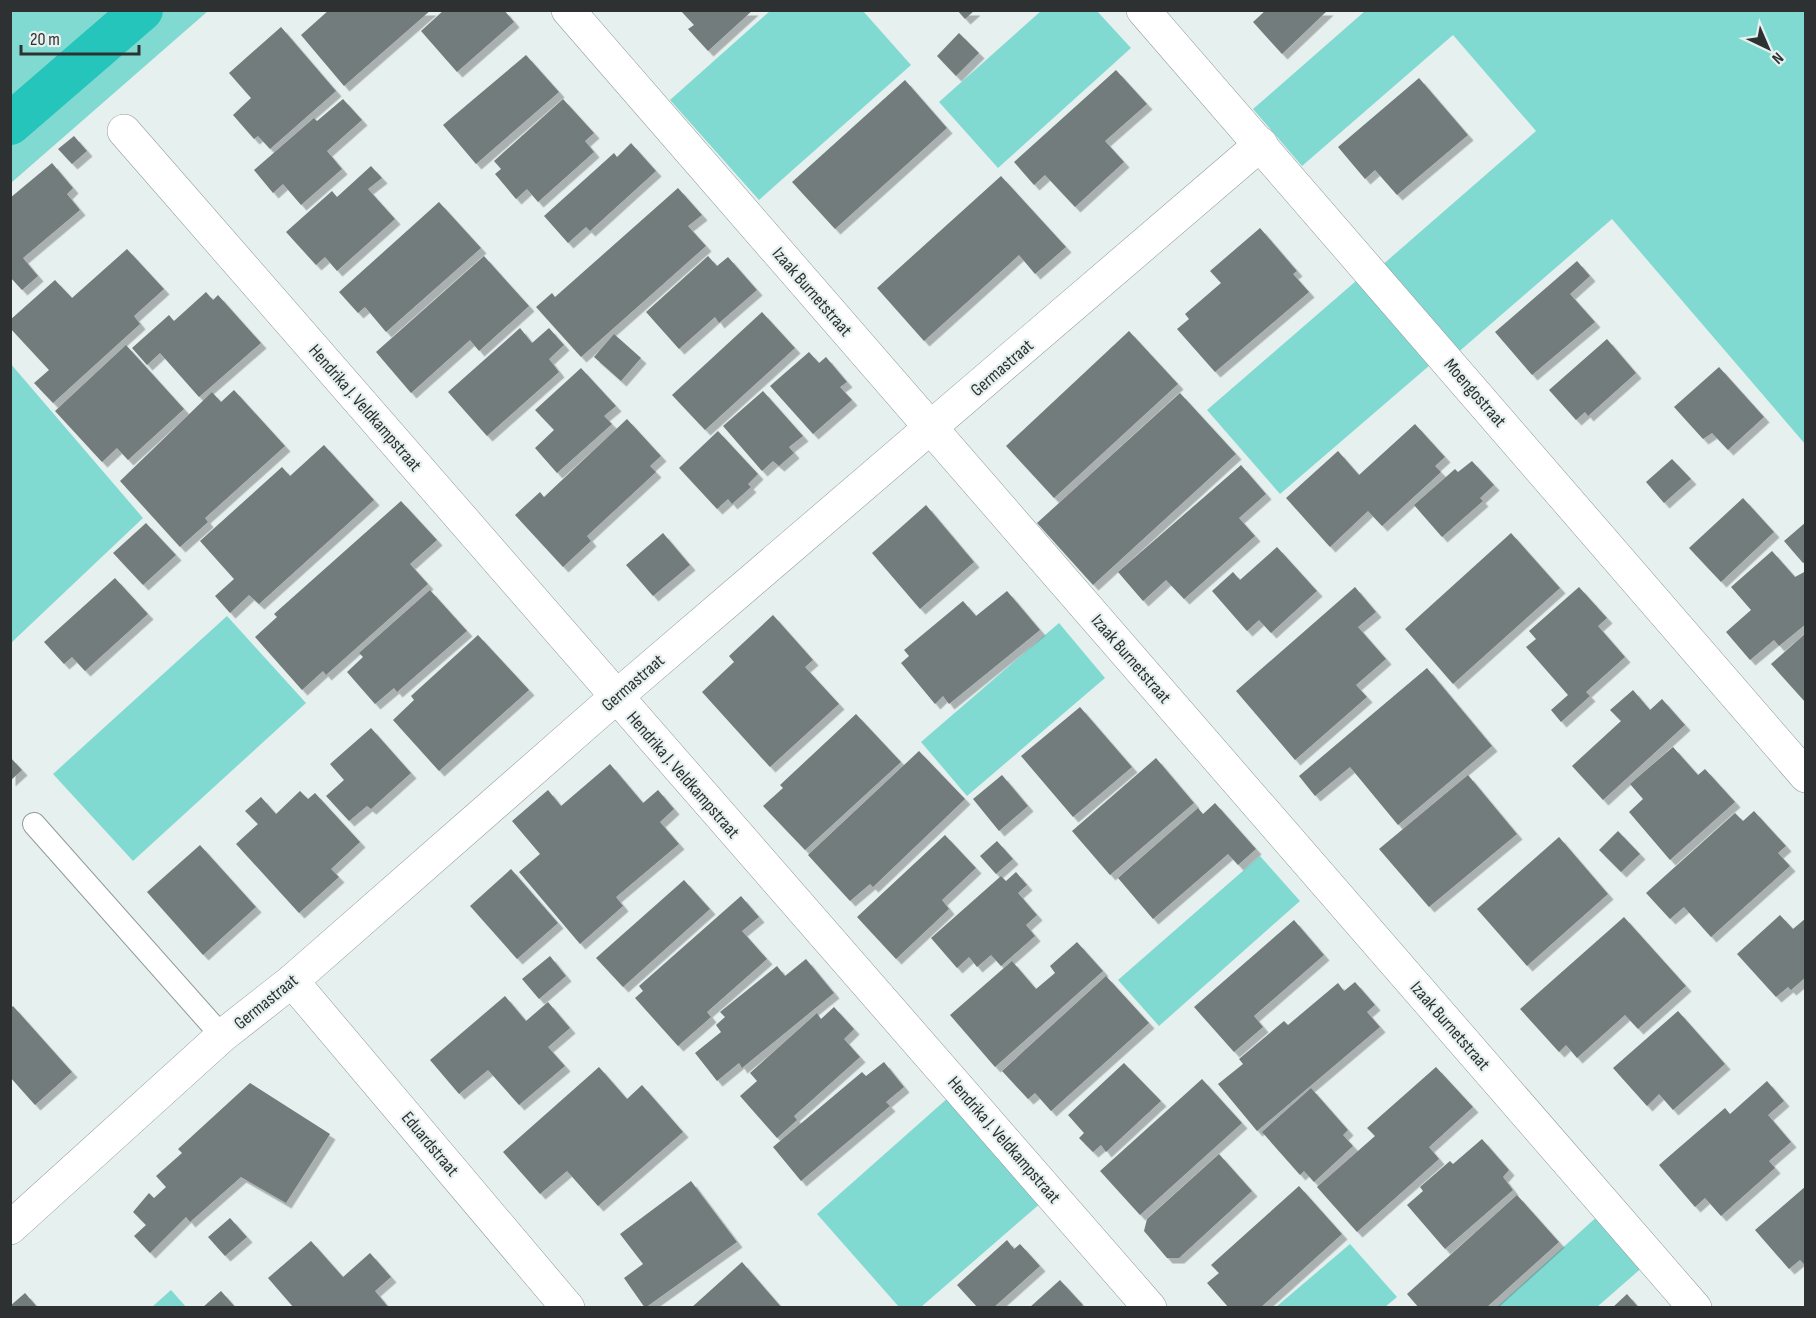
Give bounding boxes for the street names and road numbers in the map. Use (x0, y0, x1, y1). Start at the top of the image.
street label: Izaak Burnetstraat (768, 243, 857, 341)
street label: Germastraat (966, 335, 1038, 401)
street label: Hendrika J. Veldkampstraat (304, 340, 426, 476)
street label: Moengostraat (1440, 354, 1511, 432)
street label: Izaak Burnetstraat (1087, 610, 1176, 708)
street label: Germastraat (597, 650, 669, 716)
street label: Hendrika J. Veldkampstraat (622, 707, 744, 843)
street label: Germastraat (230, 970, 303, 1034)
street label: Izaak Burnetstraat (1406, 977, 1495, 1075)
street label: Hendrika J. Veldkampstraat (943, 1072, 1065, 1208)
street label: Eduardstraat (397, 1107, 463, 1181)

